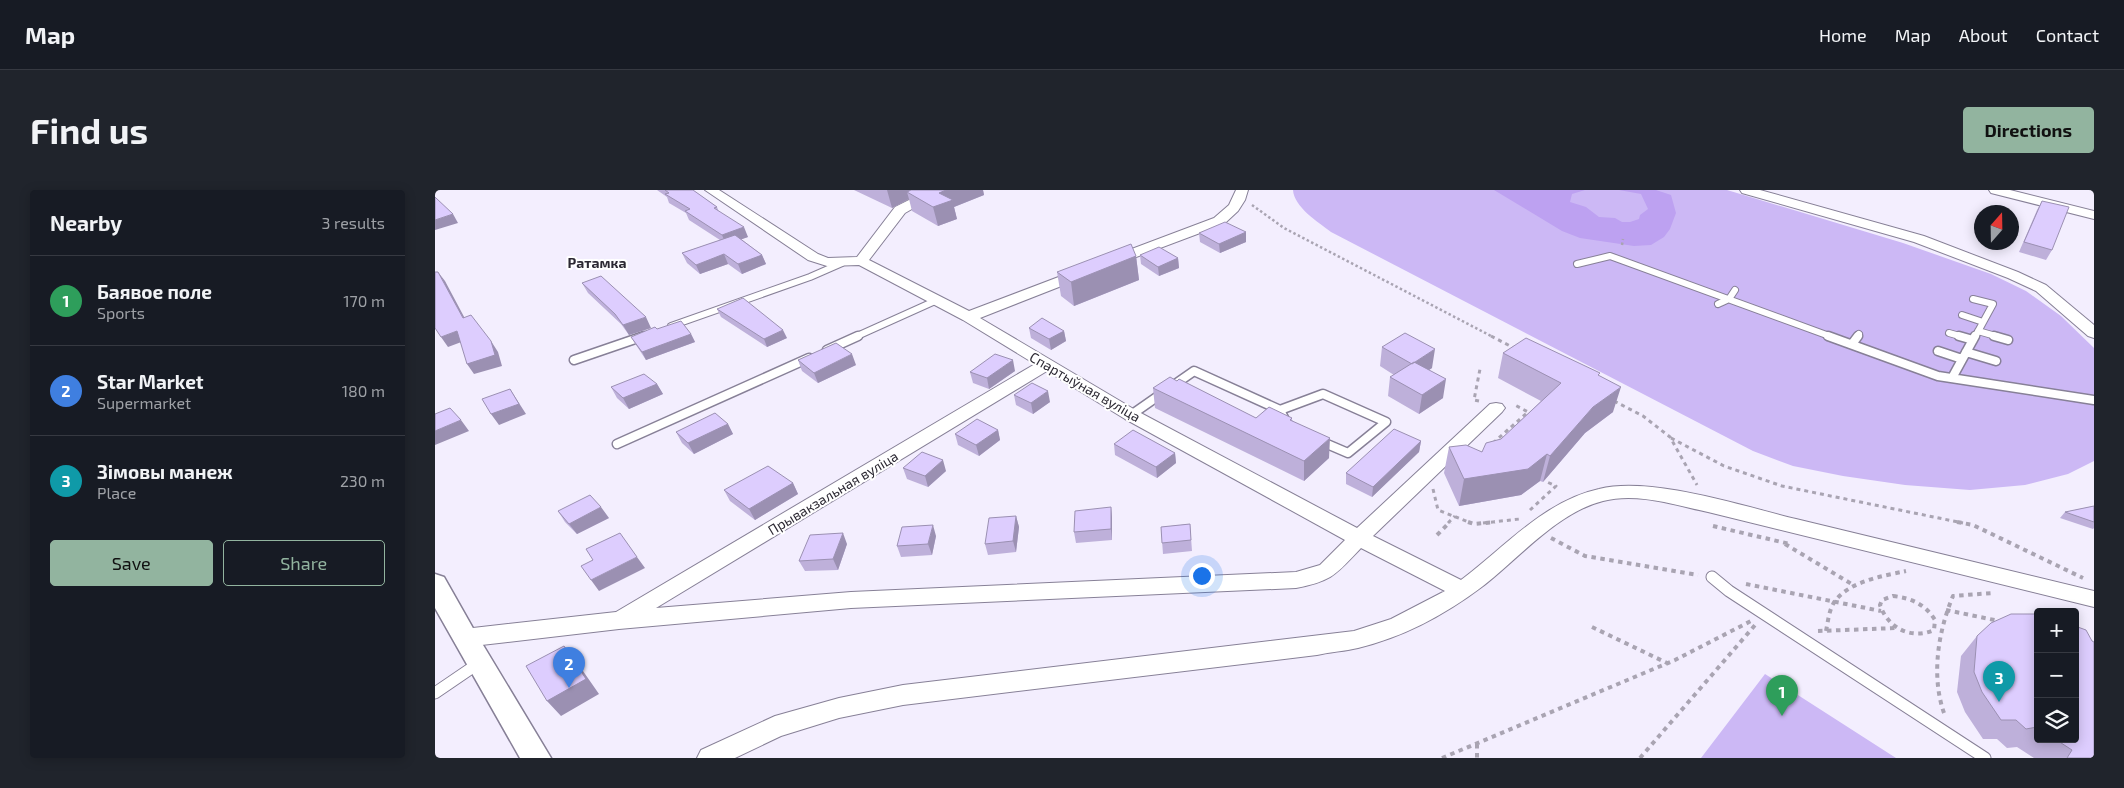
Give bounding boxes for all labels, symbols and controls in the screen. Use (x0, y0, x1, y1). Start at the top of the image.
text: Map (25, 20, 75, 49)
text: Home (1819, 24, 1867, 46)
text: Map (1895, 24, 1931, 46)
text: About (1959, 24, 2008, 46)
text: Contact (2036, 24, 2099, 46)
button: Directions (1963, 107, 2094, 153)
text: Find us (30, 109, 148, 151)
north arrow (1974, 205, 2019, 250)
text: Nearby (50, 210, 122, 235)
text: 3 results (322, 213, 385, 232)
district label: Ратамка (568, 254, 626, 271)
text: Баявое поле (97, 280, 212, 303)
text: 1 (63, 291, 69, 310)
text: 170 m (343, 291, 385, 310)
text: Sports (97, 303, 145, 322)
street label: Спартыўная вуліца (1027, 348, 1144, 425)
text: Star Market (97, 370, 204, 393)
text: 2 (61, 381, 71, 400)
text: 180 m (342, 381, 385, 400)
text: Supermarket (97, 393, 191, 412)
street label: Прывакзальная вуліца (764, 447, 901, 538)
text: Зімовы манеж (97, 460, 233, 483)
text: 3 (61, 471, 71, 490)
text: 230 m (340, 471, 385, 490)
text: Place (97, 483, 136, 502)
button: Save (50, 540, 213, 586)
button: Share (223, 540, 385, 586)
your location (1189, 563, 1215, 589)
map controls (2034, 608, 2079, 743)
button: + (2034, 608, 2079, 653)
pin: 2 (553, 647, 585, 688)
button: − (2034, 653, 2079, 698)
pin: 3 (1983, 661, 2015, 702)
pin: 1 (1766, 675, 1798, 716)
button: layers (2034, 698, 2079, 743)

